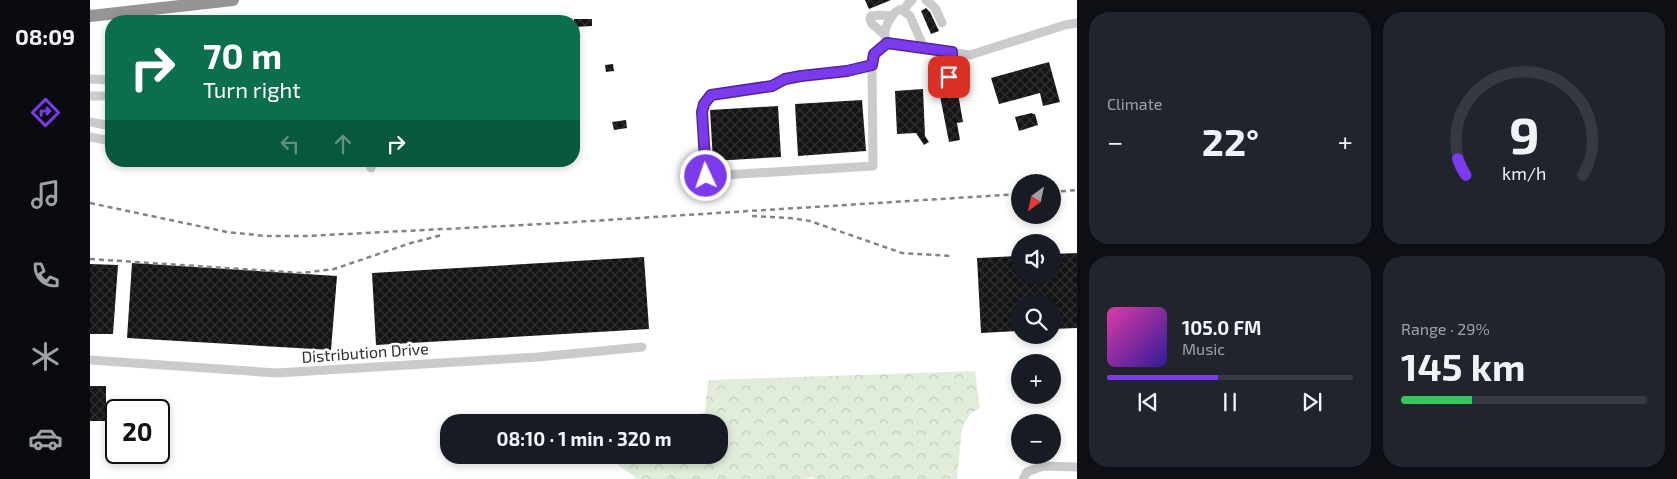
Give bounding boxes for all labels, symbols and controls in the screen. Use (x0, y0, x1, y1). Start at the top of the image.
text: 08:09 (15, 23, 75, 49)
text: 70 m (203, 34, 282, 76)
icon: right (120, 35, 185, 100)
pin (928, 56, 970, 98)
icon: arrive (935, 63, 963, 91)
text: Turn right (203, 76, 301, 102)
text: Climate (1107, 94, 1162, 113)
icon: directions (28, 95, 63, 130)
text: 9 (1509, 102, 1539, 164)
text: 22° (1202, 118, 1259, 164)
text: − (1107, 124, 1123, 158)
text: + (1338, 124, 1353, 158)
icon: left (276, 130, 304, 158)
icon: ahead (329, 130, 357, 158)
icon: right (382, 130, 410, 158)
position arrow (679, 149, 731, 201)
text: km/h (1502, 162, 1546, 184)
north arrow (1011, 174, 1061, 224)
map controls (1011, 174, 1061, 464)
icon: music (28, 177, 63, 212)
button: sound (1011, 234, 1061, 284)
icon: phone (28, 258, 63, 293)
button: search (1011, 294, 1061, 344)
text: 105.0 FM (1182, 316, 1261, 339)
text: Range · 29% (1401, 319, 1490, 338)
street label: Distribution Drive (301, 338, 429, 366)
icon: climate (28, 339, 63, 374)
text: Music (1182, 339, 1225, 358)
text: 145 km (1401, 343, 1526, 389)
button: + (1011, 354, 1061, 404)
icon: previous (1134, 388, 1162, 416)
icon: pause (1216, 388, 1244, 416)
icon: next (1298, 388, 1326, 416)
speed limit sign: 20 (105, 399, 170, 464)
button: − (1011, 414, 1061, 464)
icon: car (28, 421, 63, 456)
text: 08:10 · 1 min · 320 m (496, 427, 672, 450)

